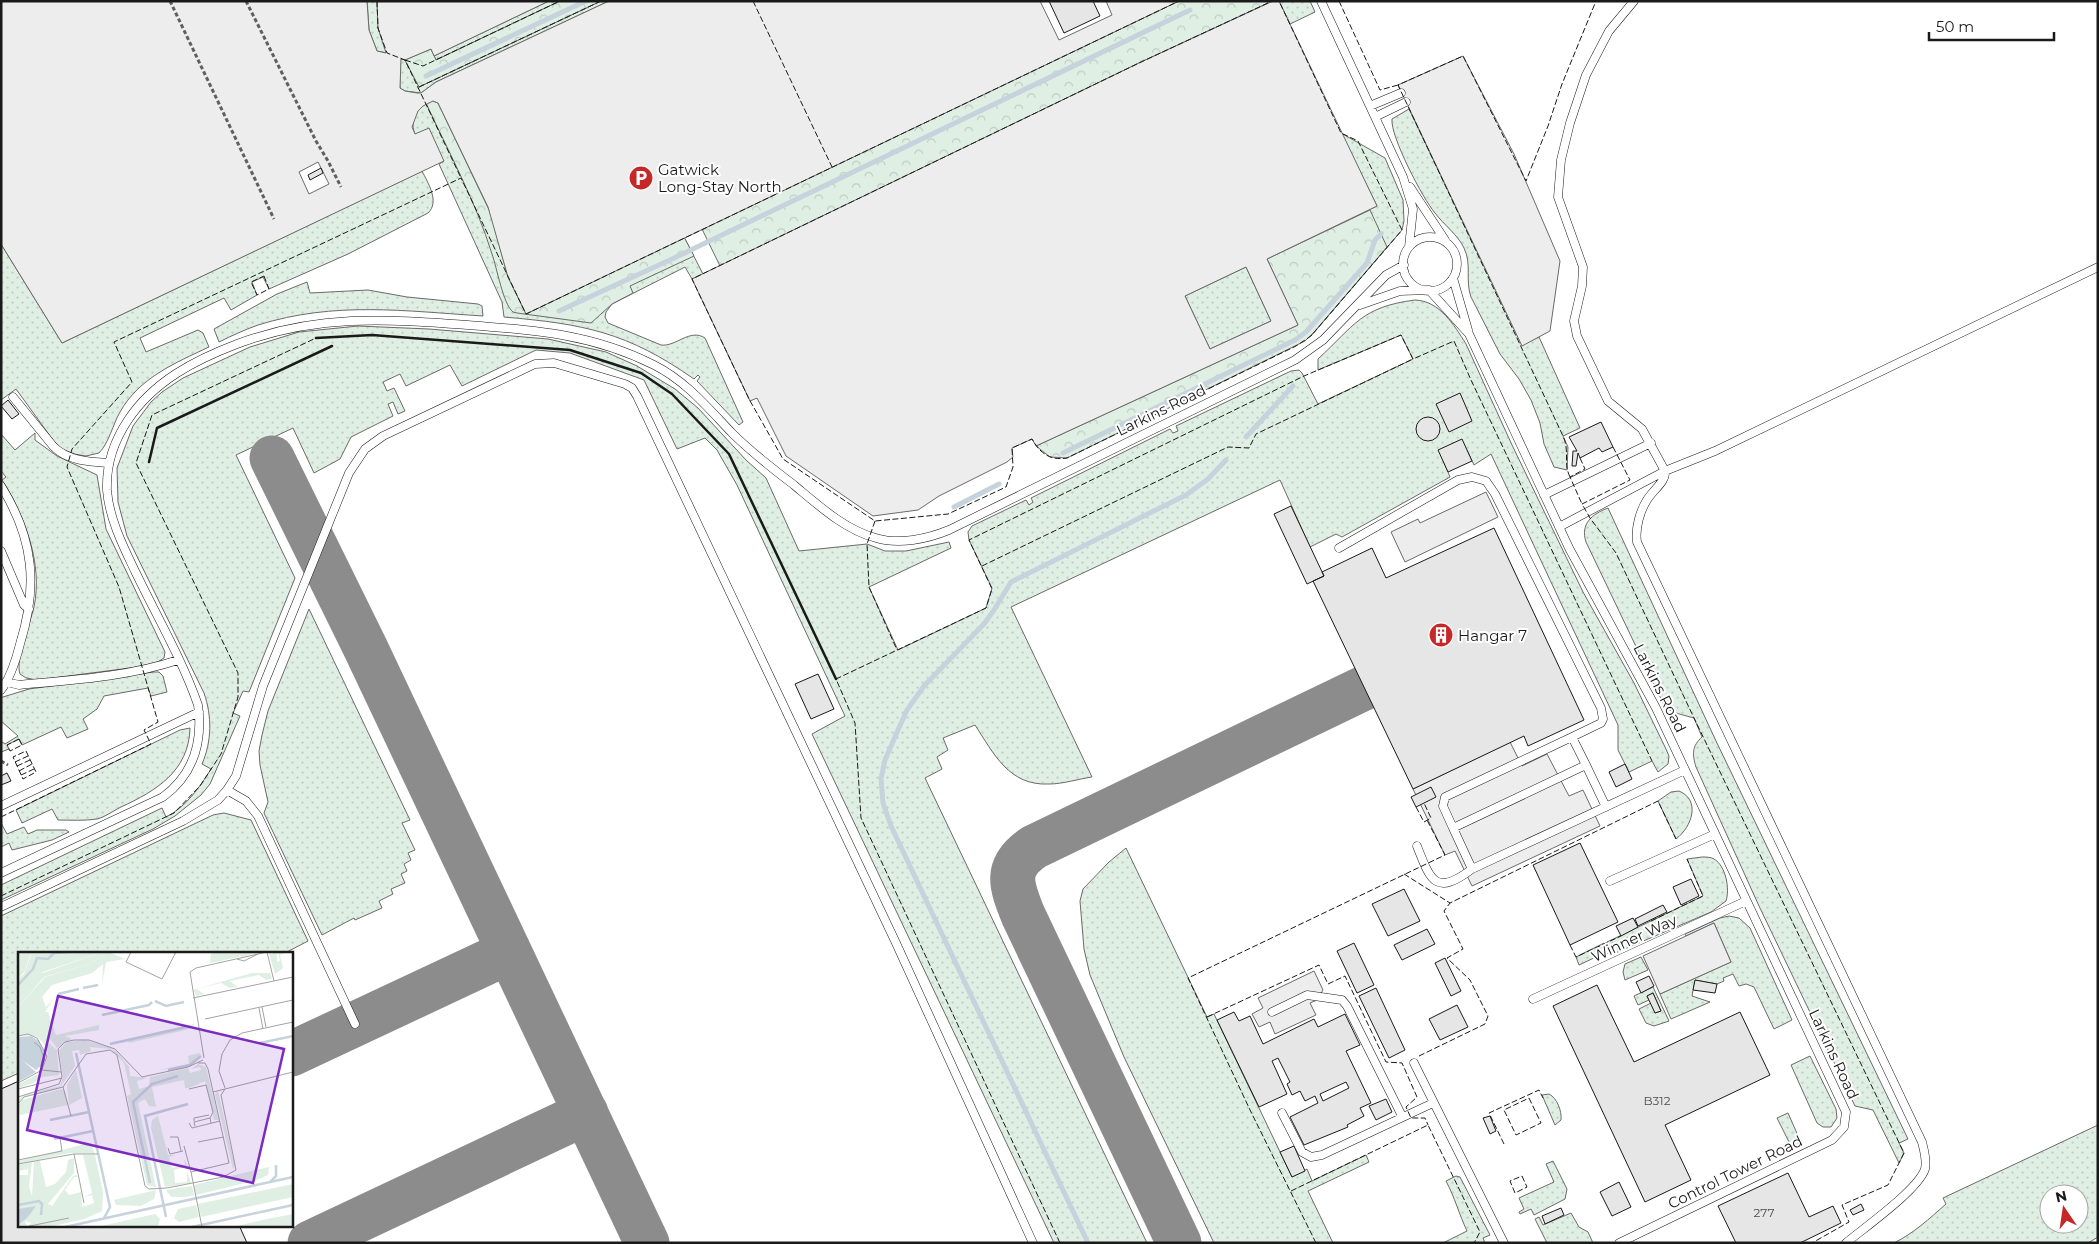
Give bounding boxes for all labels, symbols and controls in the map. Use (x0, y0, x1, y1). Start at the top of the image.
scale bar (1929, 10, 2054, 42)
text: 50 m (1936, 17, 1974, 36)
place label: Gatwick Long-Stay North (658, 160, 782, 196)
parking icon: Gatwick Long-Stay North (628, 165, 654, 191)
street label: Larkins Road (1113, 380, 1209, 440)
building icon: Hangar 7 (1428, 622, 1454, 648)
place label: Hangar 7 (1458, 626, 1527, 645)
street label: Larkins Road (1629, 640, 1691, 736)
street label: Winner Way (1588, 910, 1681, 966)
inset map (18, 952, 292, 1226)
street label: Larkins Road (1805, 1006, 1863, 1102)
house number: B312 (1644, 1093, 1671, 1108)
street label: Control Tower Road (1665, 1131, 1805, 1213)
north arrow (2039, 1184, 2089, 1234)
text: N (2054, 1186, 2069, 1206)
house number: 277 (1754, 1205, 1774, 1220)

